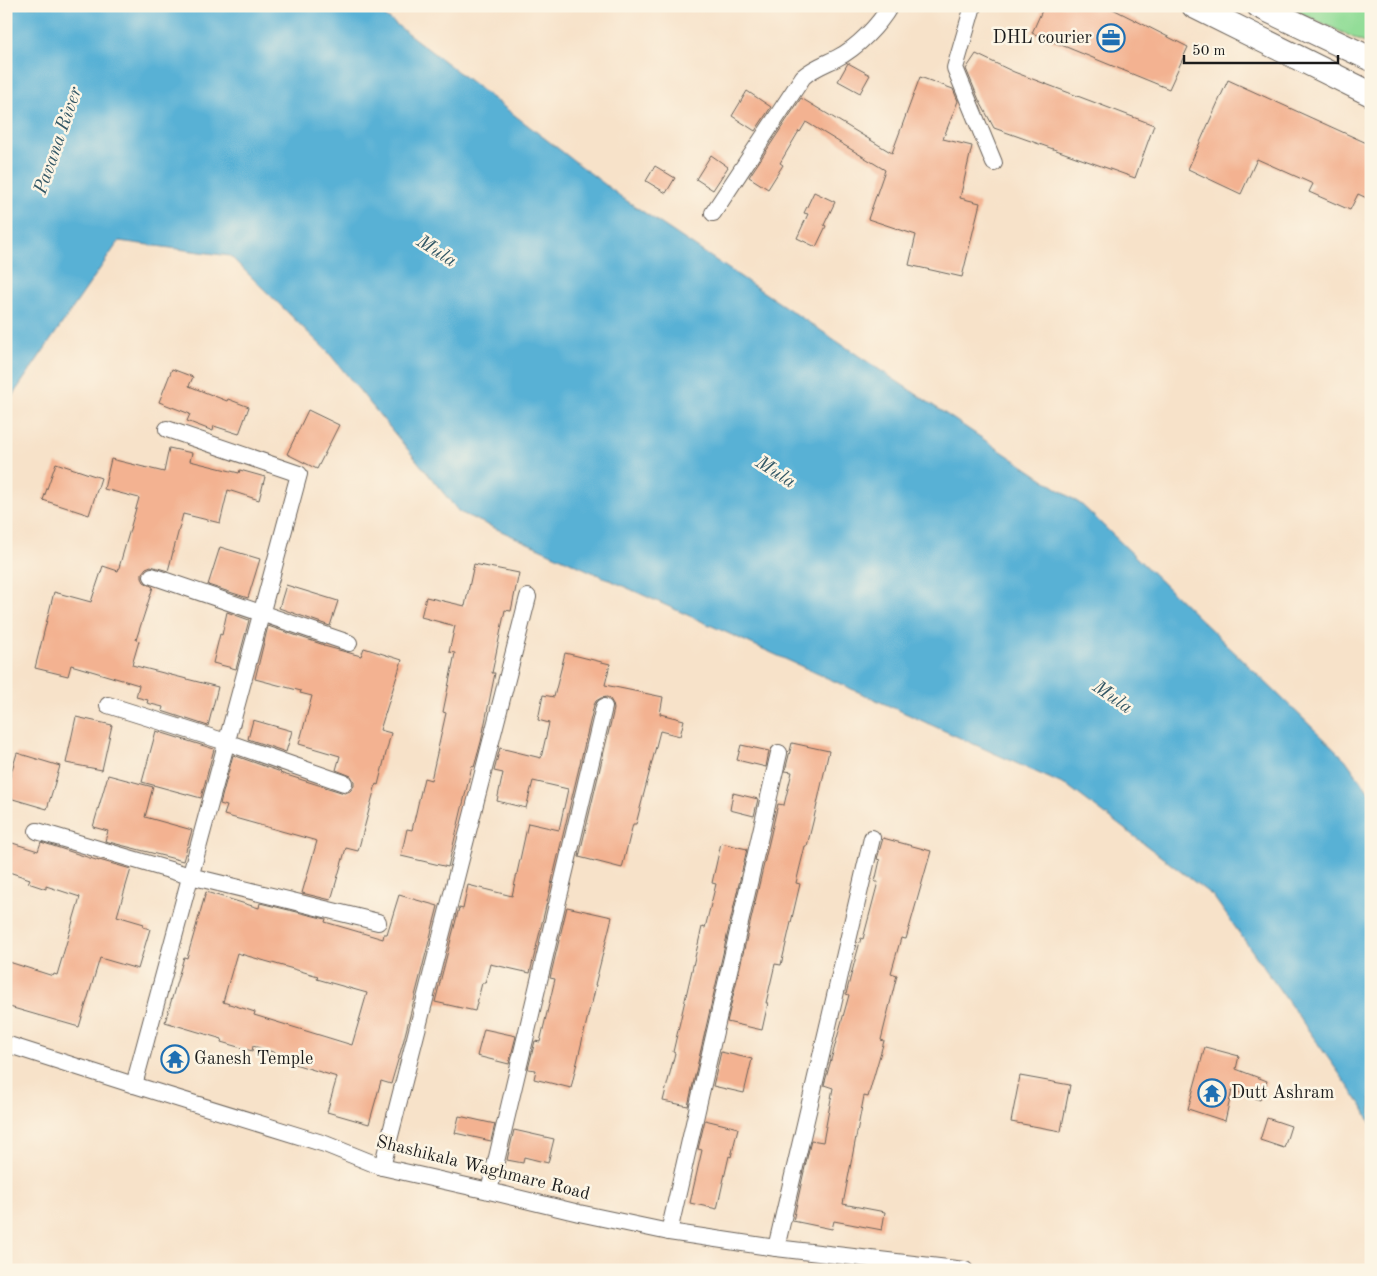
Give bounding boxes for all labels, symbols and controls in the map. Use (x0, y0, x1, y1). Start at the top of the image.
office icon: DHL courier (1096, 23, 1126, 53)
place label: DHL courier (992, 29, 1093, 47)
scale bar (1184, 32, 1338, 64)
text: 50 m (1192, 44, 1226, 59)
water label: Pavana River (31, 84, 86, 198)
water label: Mula (412, 232, 459, 272)
water label: Mula (751, 453, 798, 493)
water label: Mula (1088, 677, 1135, 718)
temple icon: Ganesh Temple (160, 1044, 190, 1074)
place label: Ganesh Temple (194, 1050, 313, 1068)
temple icon: Dutt Ashram (1197, 1078, 1227, 1108)
place label: Dutt Ashram (1231, 1084, 1334, 1102)
street label: Shashikala Waghmare Road (374, 1133, 592, 1203)

